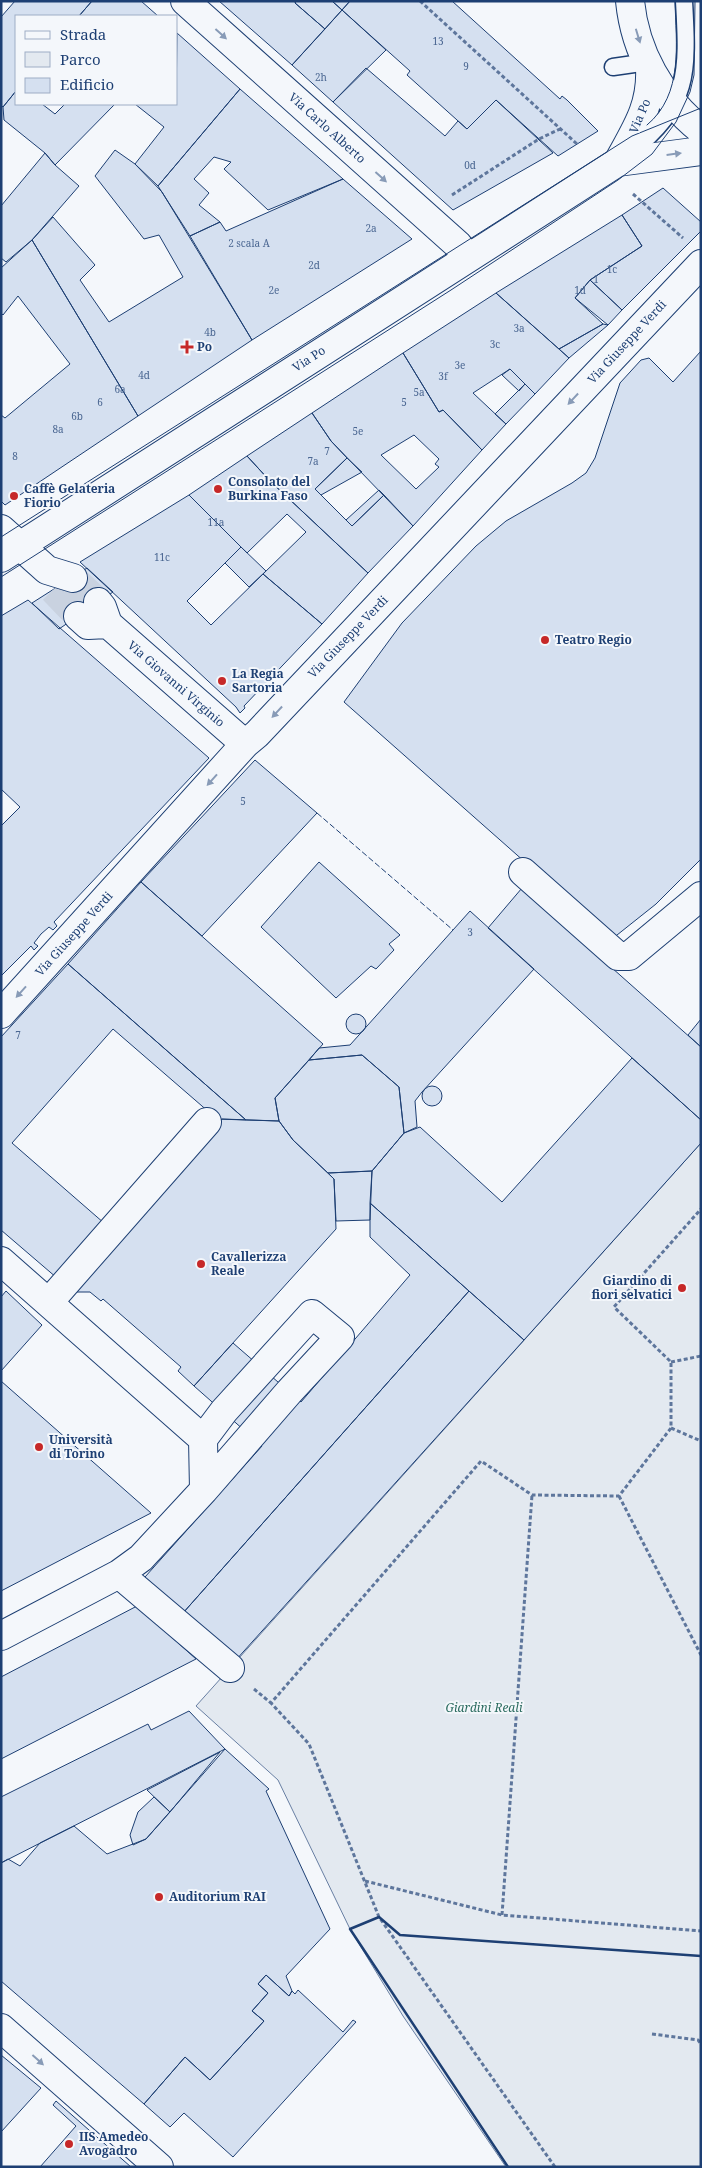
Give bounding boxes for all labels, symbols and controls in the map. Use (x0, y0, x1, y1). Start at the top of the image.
legend (15, 15, 178, 105)
text: Strada (60, 24, 106, 44)
one-way arrow (214, 28, 227, 39)
one-way arrow (634, 29, 642, 44)
house number: 13 (432, 34, 444, 48)
text: Parco (60, 49, 101, 69)
house number: 9 (463, 59, 469, 73)
house number: 2h (315, 70, 328, 84)
text: Edificio (60, 74, 114, 94)
street label: Via Carlo Alberto (285, 88, 370, 167)
street label: Via Po (625, 96, 654, 136)
one-way arrow (666, 150, 682, 158)
house number: 0d (464, 158, 476, 172)
one-way arrow (375, 171, 387, 183)
house number: 2a (365, 221, 377, 235)
house number: 2 scala A (228, 236, 271, 250)
house number: 2d (308, 258, 320, 272)
house number: 1c (607, 262, 617, 276)
house number: 1 (593, 272, 599, 286)
house number: 2e (269, 283, 279, 297)
house number: 1d (574, 283, 586, 297)
street label: Via Giuseppe Verdi (583, 296, 670, 387)
house number: 3a (513, 321, 525, 335)
house number: 4b (204, 325, 216, 339)
house number: 3c (490, 337, 500, 351)
place label: Po (197, 338, 212, 355)
marker: Po (181, 341, 193, 353)
street label: Via Po (289, 342, 329, 376)
house number: 3e (455, 358, 465, 372)
house number: 4d (138, 368, 150, 382)
house number: 3f (438, 369, 449, 383)
house number: 6a (114, 382, 126, 396)
house number: 5a (413, 385, 425, 399)
one-way arrow (567, 393, 579, 405)
house number: 6 (97, 395, 103, 409)
house number: 5 (401, 395, 407, 409)
house number: 6b (71, 409, 83, 423)
house number: 8a (52, 422, 64, 436)
house number: 5e (353, 424, 363, 438)
house number: 7 (324, 444, 330, 458)
house number: 8 (12, 449, 18, 463)
house number: 7a (307, 454, 319, 468)
place label: Consolato del Burkina Faso (228, 473, 311, 504)
place label: Caffè Gelateria Fiorio (24, 480, 115, 511)
marker: Consolato del Burkina Faso (212, 483, 224, 495)
marker: Caffè Gelateria Fiorio (8, 490, 20, 502)
house number: 11a (208, 515, 225, 529)
house number: 11c (154, 550, 170, 564)
street label: Via Giuseppe Verdi (304, 592, 392, 682)
place label: Teatro Regio (555, 631, 632, 648)
marker: Teatro Regio (539, 634, 551, 646)
street label: Via Giovanni Virginio (124, 637, 229, 731)
place label: La Regia Sartoria (232, 665, 284, 696)
marker: La Regia Sartoria (216, 675, 228, 687)
one-way arrow (271, 706, 283, 718)
one-way arrow (206, 774, 218, 786)
house number: 5 (240, 794, 246, 808)
street label: Via Giuseppe Verdi (31, 888, 116, 980)
house number: 3 (467, 925, 473, 939)
one-way arrow (15, 985, 27, 997)
house number: 7 (15, 1028, 21, 1042)
place label: Cavallerizza Reale (211, 1248, 286, 1279)
marker: Cavallerizza Reale (195, 1258, 207, 1270)
place label: Giardino di fiori selvatici (591, 1272, 673, 1303)
marker: Giardino di fiori selvatici (676, 1282, 688, 1294)
place label: Università di Torino (49, 1431, 113, 1462)
marker: Università di Torino (33, 1441, 45, 1453)
park label: Giardini Reali (445, 1699, 523, 1716)
place label: Auditorium RAI (169, 1888, 266, 1905)
marker: Auditorium RAI (153, 1891, 165, 1903)
one-way arrow (31, 2054, 43, 2066)
place label: IIS Amedeo Avogadro (79, 2128, 148, 2159)
marker: IIS Amedeo Avogadro (63, 2138, 75, 2150)

